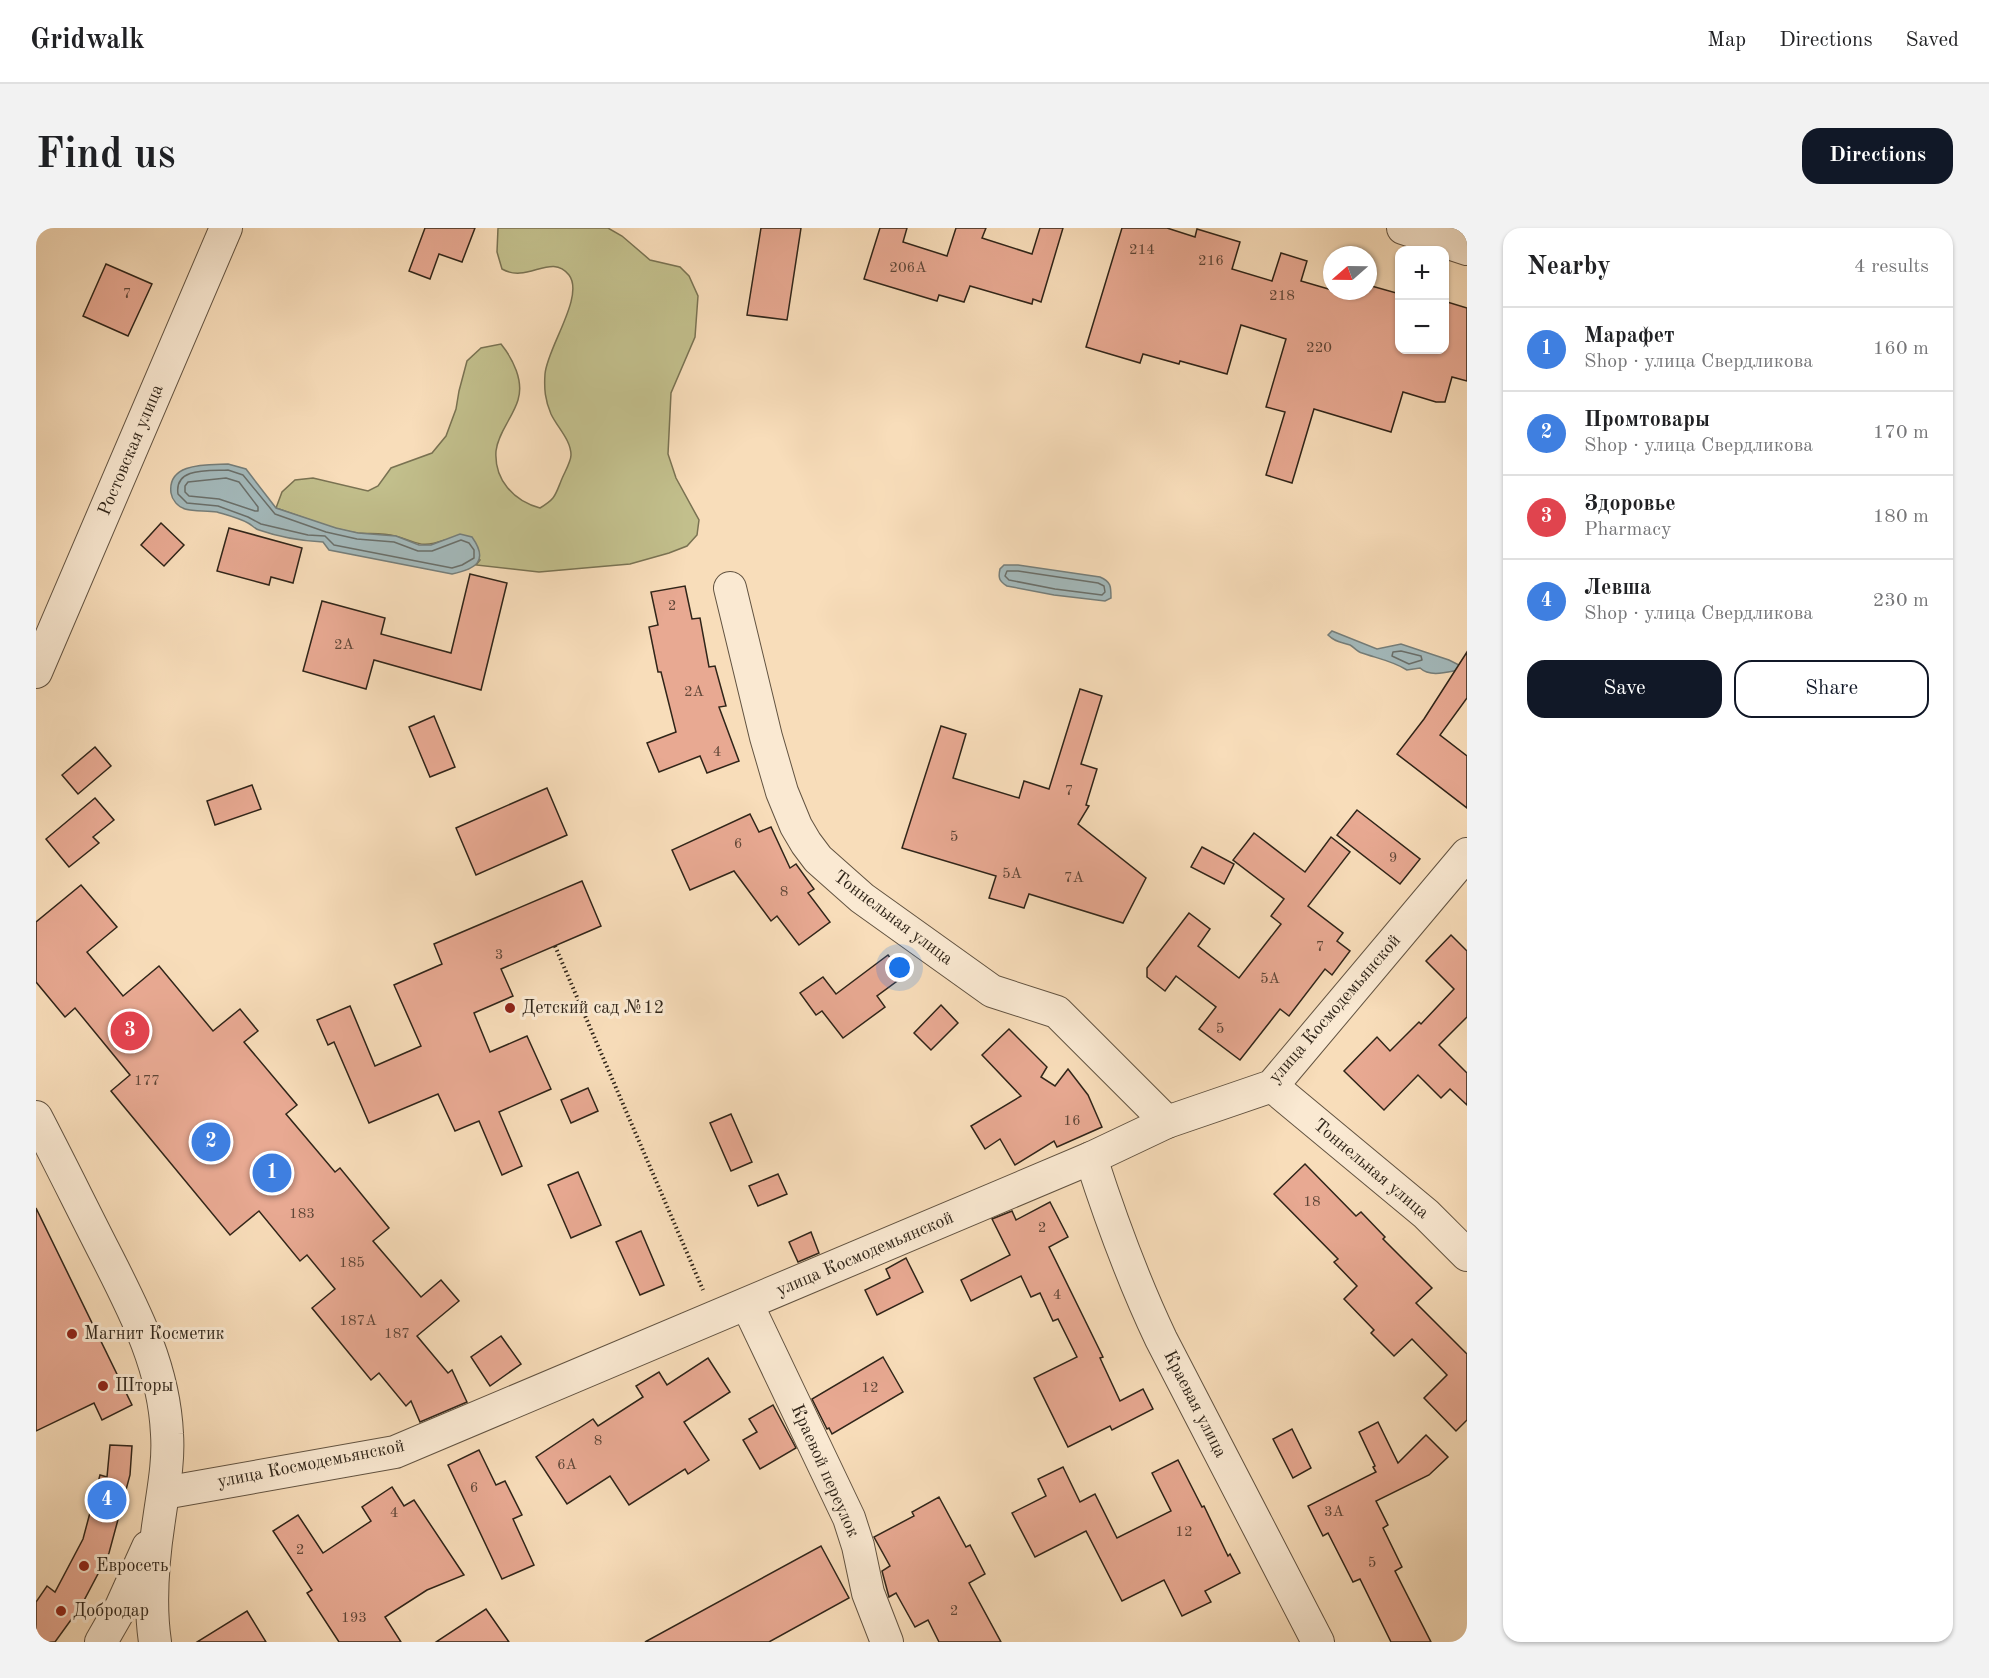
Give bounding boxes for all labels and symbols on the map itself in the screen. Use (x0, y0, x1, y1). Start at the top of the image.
house number: 214 (1129, 243, 1155, 258)
north arrow (1323, 246, 1377, 300)
house number: 216 (1198, 254, 1224, 269)
house number: 206А (889, 261, 927, 276)
house number: 7 (123, 287, 131, 302)
house number: 218 (1269, 289, 1295, 304)
house number: 220 (1306, 341, 1332, 356)
street label: Ростовская улица (95, 382, 167, 518)
house number: 2 (668, 599, 676, 614)
house number: 2А (334, 638, 355, 653)
house number: 2А (684, 685, 705, 700)
house number: 4 (713, 745, 721, 760)
house number: 7 (1065, 784, 1073, 799)
house number: 5 (950, 830, 958, 845)
house number: 6 (734, 837, 742, 852)
house number: 9 (1389, 851, 1397, 866)
street label: Тоннельная улица (830, 867, 956, 969)
house number: 5А (1002, 867, 1023, 882)
house number: 7А (1064, 871, 1085, 886)
house number: 8 (780, 885, 788, 900)
street label: улица Космодемьянской (1266, 931, 1404, 1087)
house number: 7 (1316, 940, 1324, 955)
house number: 3 (495, 948, 503, 963)
your location (885, 953, 914, 982)
house number: 5А (1260, 972, 1281, 987)
place label: Детский сад №12 (522, 999, 664, 1017)
marker: Детский сад №12 (503, 1001, 517, 1015)
pin: 3 (110, 1008, 149, 1054)
house number: 5 (1216, 1022, 1224, 1037)
house number: 177 (134, 1074, 160, 1089)
house number: 16 (1063, 1114, 1081, 1129)
street label: Тоннельная улица (1310, 1116, 1432, 1222)
pin: 2 (192, 1120, 231, 1164)
pin: 1 (252, 1150, 292, 1196)
house number: 18 (1303, 1195, 1321, 1210)
house number: 183 (289, 1207, 315, 1222)
street label: улица Космодемьянской (774, 1209, 956, 1299)
house number: 2 (1038, 1221, 1046, 1236)
house number: 185 (339, 1256, 365, 1271)
house number: 4 (1053, 1288, 1061, 1303)
house number: 187А (339, 1314, 377, 1329)
place label: Магнит Косметик (84, 1325, 225, 1343)
marker: Магнит Косметик (65, 1327, 79, 1341)
house number: 187 (384, 1327, 410, 1342)
street label: Краевая улица (1160, 1348, 1230, 1461)
place label: Шторы (115, 1377, 174, 1395)
marker: Шторы (96, 1379, 110, 1393)
house number: 12 (861, 1381, 879, 1396)
street label: Краевой переулок (788, 1402, 862, 1540)
house number: 8 (594, 1434, 602, 1449)
street label: улица Космодемьянской (216, 1437, 406, 1491)
house number: 6А (557, 1458, 578, 1473)
pin: 4 (88, 1478, 126, 1522)
house number: 6 (470, 1481, 478, 1496)
house number: 3А (1324, 1505, 1345, 1520)
house number: 4 (390, 1506, 398, 1521)
house number: 12 (1175, 1525, 1193, 1540)
house number: 2 (296, 1543, 304, 1558)
house number: 5 (1368, 1556, 1376, 1571)
place label: Евросеть (96, 1557, 168, 1575)
marker: Евросеть (77, 1559, 91, 1573)
place label: Добродар (73, 1602, 149, 1620)
marker: Добродар (54, 1604, 68, 1618)
house number: 2 (950, 1604, 958, 1619)
house number: 193 (341, 1611, 367, 1626)

